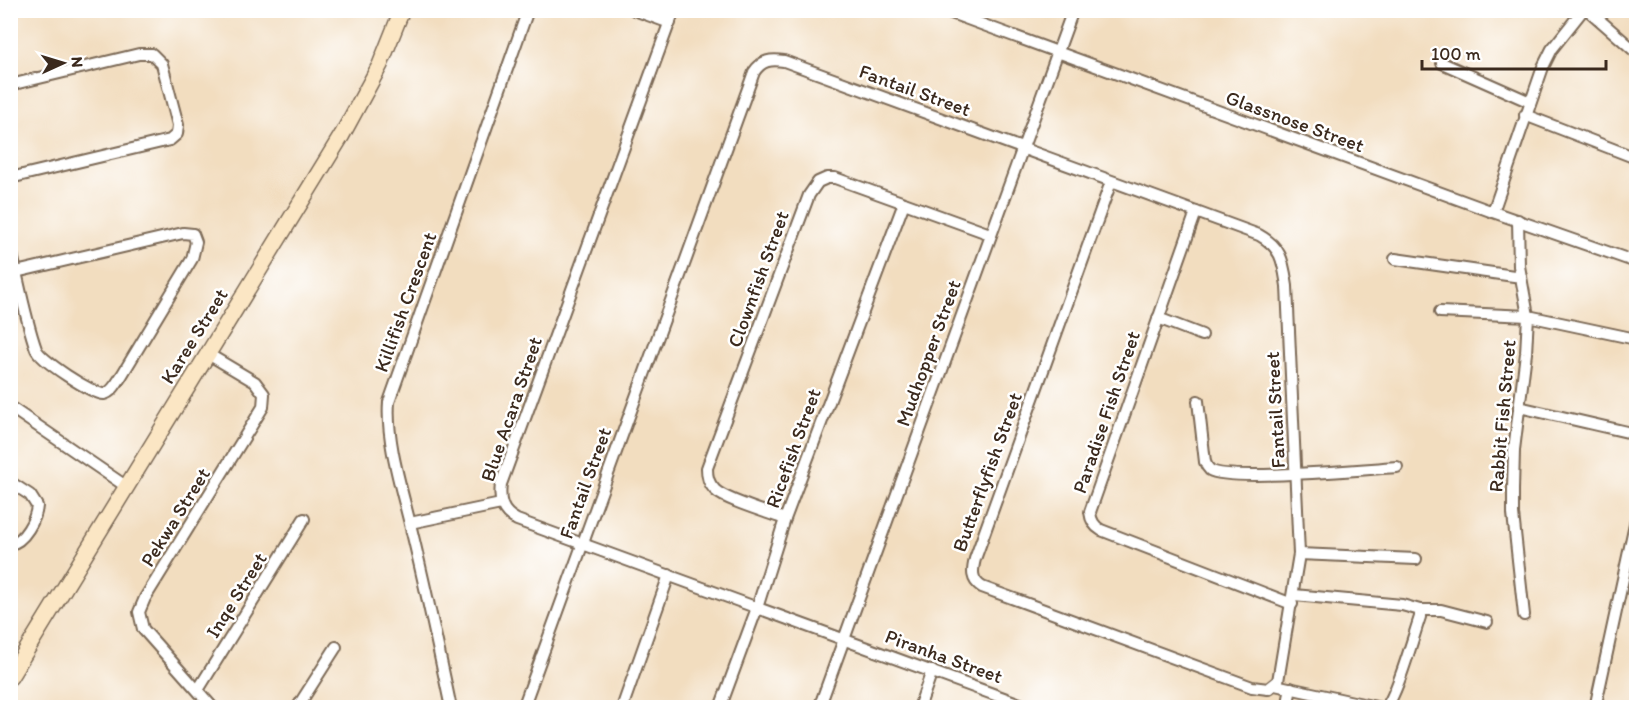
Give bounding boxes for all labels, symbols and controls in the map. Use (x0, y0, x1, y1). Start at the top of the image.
north arrow (33, 33, 93, 93)
scale bar (1422, 33, 1606, 71)
text: 100 m (1431, 43, 1481, 65)
text: N (68, 56, 87, 68)
street label: Fantail Street (856, 59, 974, 121)
street label: Glassnose Street (1223, 85, 1368, 157)
street label: Clownfish Street (722, 207, 794, 350)
street label: Killifish Crescent (369, 229, 441, 375)
street label: Mudhopper Street (890, 276, 966, 430)
street label: Karee Street (155, 284, 233, 388)
street label: Paradise Fish Street (1067, 327, 1145, 496)
street label: Blue Acara Street (475, 333, 547, 485)
street label: Rabbit Fish Street (1483, 338, 1521, 493)
street label: Fantail Street (1260, 351, 1290, 469)
street label: Ricefish Street (760, 385, 826, 511)
street label: Butterflyfish Street (947, 389, 1027, 555)
street label: Fantail Street (554, 424, 616, 542)
street label: Pekwa Street (135, 463, 215, 571)
street label: Inqe Street (200, 547, 272, 642)
street label: Piranha Street (882, 624, 1006, 688)

